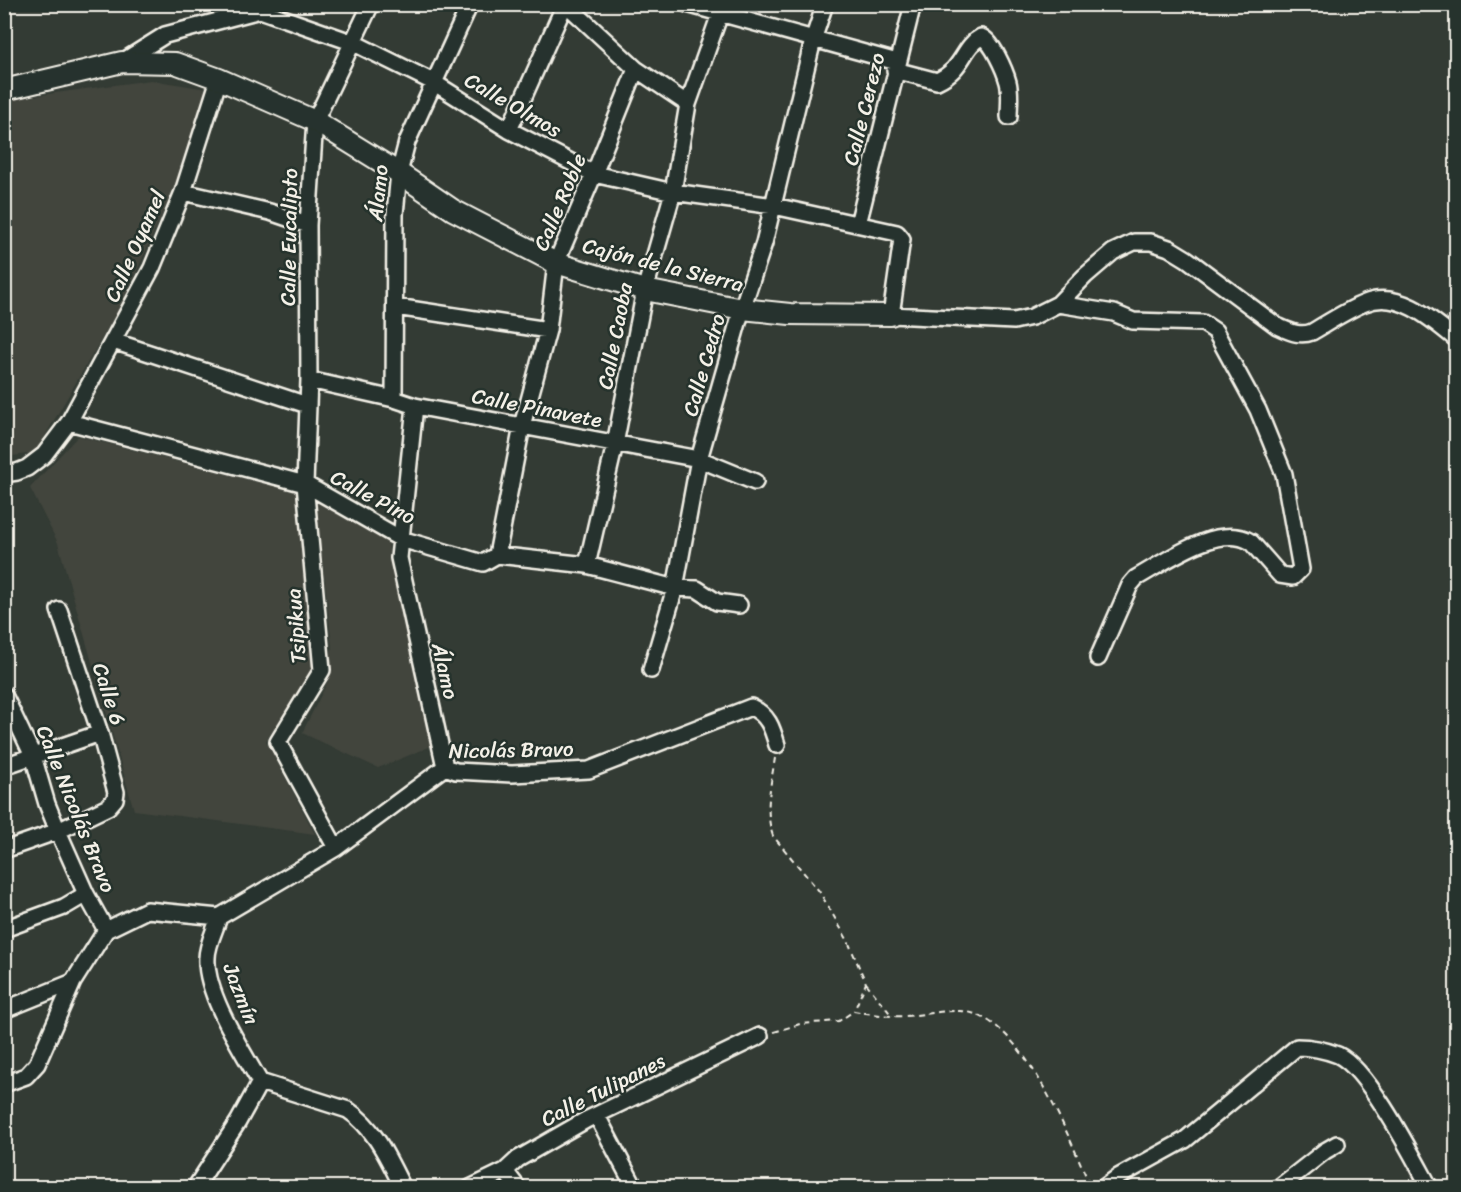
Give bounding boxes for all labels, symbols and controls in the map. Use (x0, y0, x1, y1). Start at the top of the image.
street label: Calle Cerezo (832, 48, 896, 169)
street label: Calle Olmos (457, 62, 569, 149)
street label: Calle Roble (522, 147, 598, 257)
street label: Álamo (356, 162, 400, 224)
street label: Calle Eucalipto (269, 168, 309, 306)
street label: Calle Oyamel (93, 183, 177, 308)
street label: Cajón de la Sierra (578, 227, 748, 303)
street label: Calle Caoba (586, 279, 644, 393)
street label: Calle Cedro (671, 309, 737, 421)
street label: Calle Pinavete (469, 377, 605, 439)
street label: Calle Pino (323, 459, 423, 536)
street label: Tsipikua (274, 587, 318, 665)
street label: Álamo (420, 638, 470, 703)
street label: Calle 6 (81, 658, 137, 730)
street label: Calle Nicolás Bravo (25, 719, 127, 899)
street label: Nicolás Bravo (448, 730, 574, 770)
street label: Jazmín (211, 957, 270, 1031)
street label: Calle Tulipanes (534, 1042, 672, 1138)

